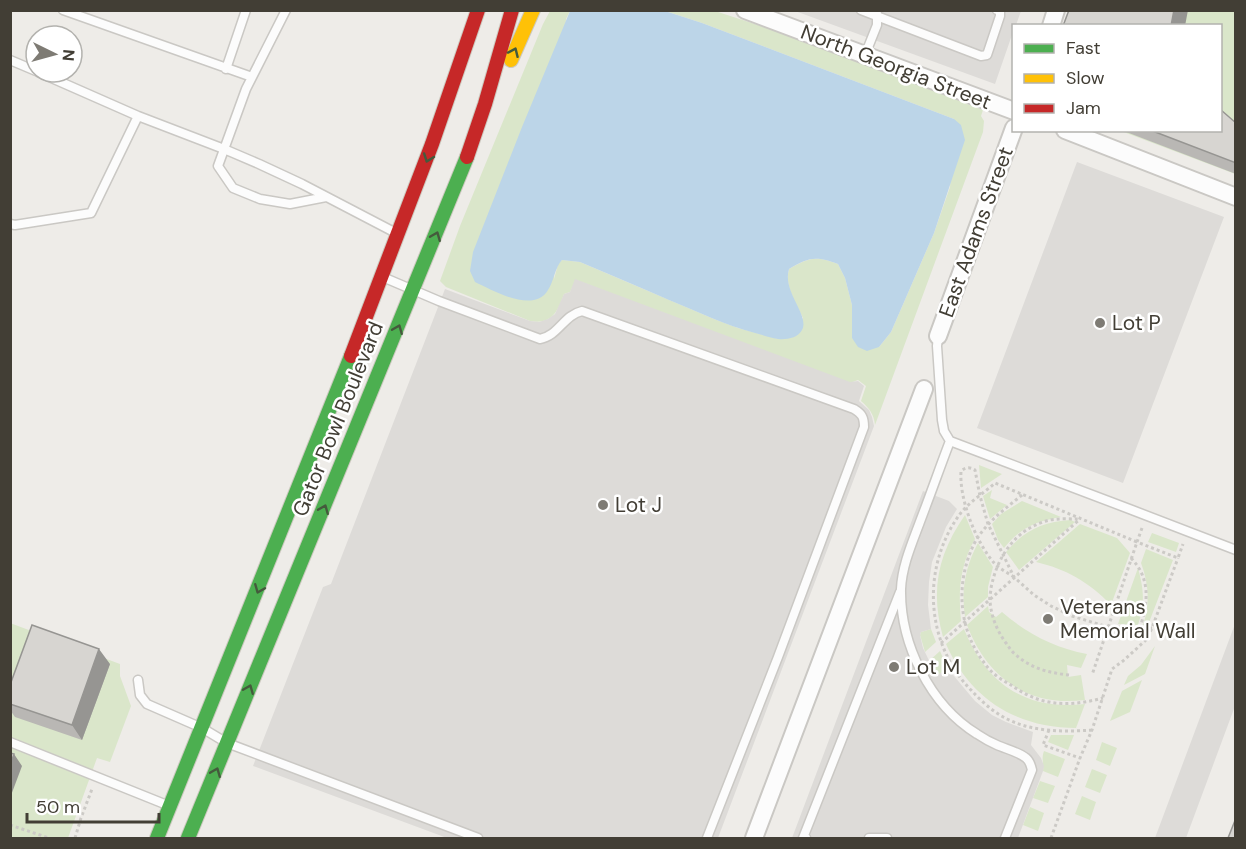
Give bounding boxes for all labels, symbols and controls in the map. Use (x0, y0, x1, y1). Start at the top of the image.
street label: North Georgia Street (797, 18, 995, 116)
north arrow (24, 24, 84, 84)
legend (1012, 24, 1222, 132)
text: Fast (1066, 36, 1101, 60)
one-way arrow (507, 48, 519, 59)
text: N (57, 49, 79, 62)
text: Slow (1066, 66, 1105, 90)
text: Jam (1066, 96, 1101, 120)
street label: East Adams Street (932, 143, 1020, 321)
one-way arrow (422, 152, 435, 163)
one-way arrow (429, 231, 441, 242)
place label: Lot P (1112, 309, 1161, 337)
marker: Lot P (1093, 316, 1107, 330)
street label: Gator Bowl Boulevard (286, 317, 390, 521)
one-way arrow (391, 324, 403, 335)
place label: Lot J (615, 491, 662, 519)
marker: Lot J (596, 498, 610, 512)
one-way arrow (317, 504, 329, 515)
one-way arrow (254, 583, 266, 594)
place label: Veterans Memorial Wall (1060, 593, 1195, 645)
marker: Veterans Memorial Wall (1041, 612, 1055, 626)
place label: Lot M (906, 653, 960, 681)
marker: Lot M (887, 660, 901, 674)
one-way arrow (242, 685, 254, 696)
one-way arrow (209, 767, 221, 778)
scale bar (27, 786, 159, 824)
text: 50 m (36, 795, 80, 819)

